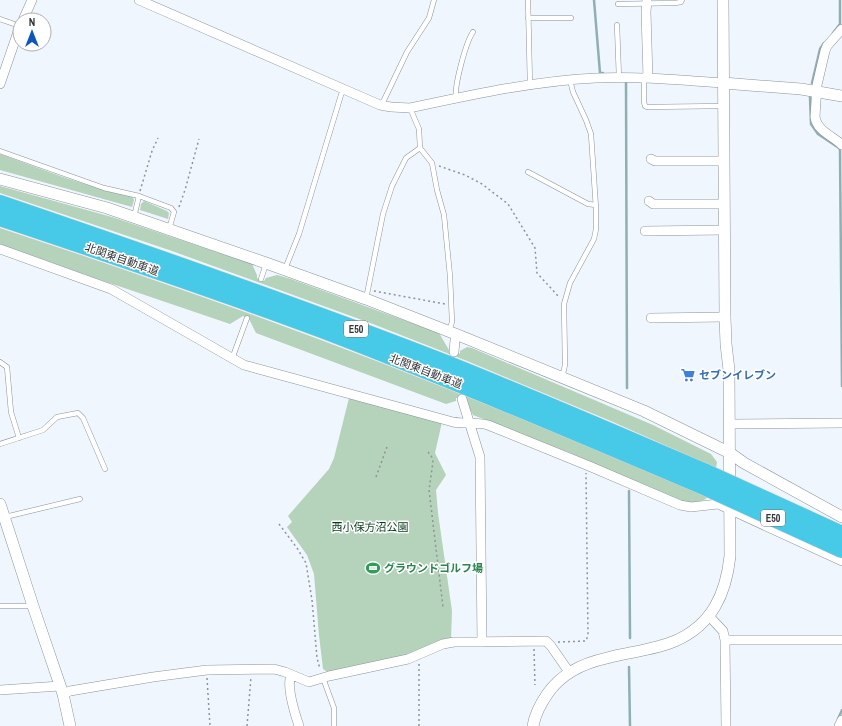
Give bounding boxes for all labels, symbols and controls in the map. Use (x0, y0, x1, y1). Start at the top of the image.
north arrow (12, 12, 52, 52)
text: N (29, 15, 35, 29)
street label: 北関東自動車道 (83, 240, 161, 278)
road number: E50 (344, 321, 368, 337)
street label: 北関東自動車道 (388, 351, 464, 391)
supermarket icon: セブンイレブン (680, 367, 696, 383)
place label: セブンイレブン (699, 368, 776, 382)
road number: E50 (761, 510, 785, 526)
park label: 西小保方沼公園 (332, 520, 409, 534)
sports icon: グラウンドゴルフ場 (365, 560, 381, 576)
place label: グラウンドゴルフ場 (384, 561, 483, 575)

